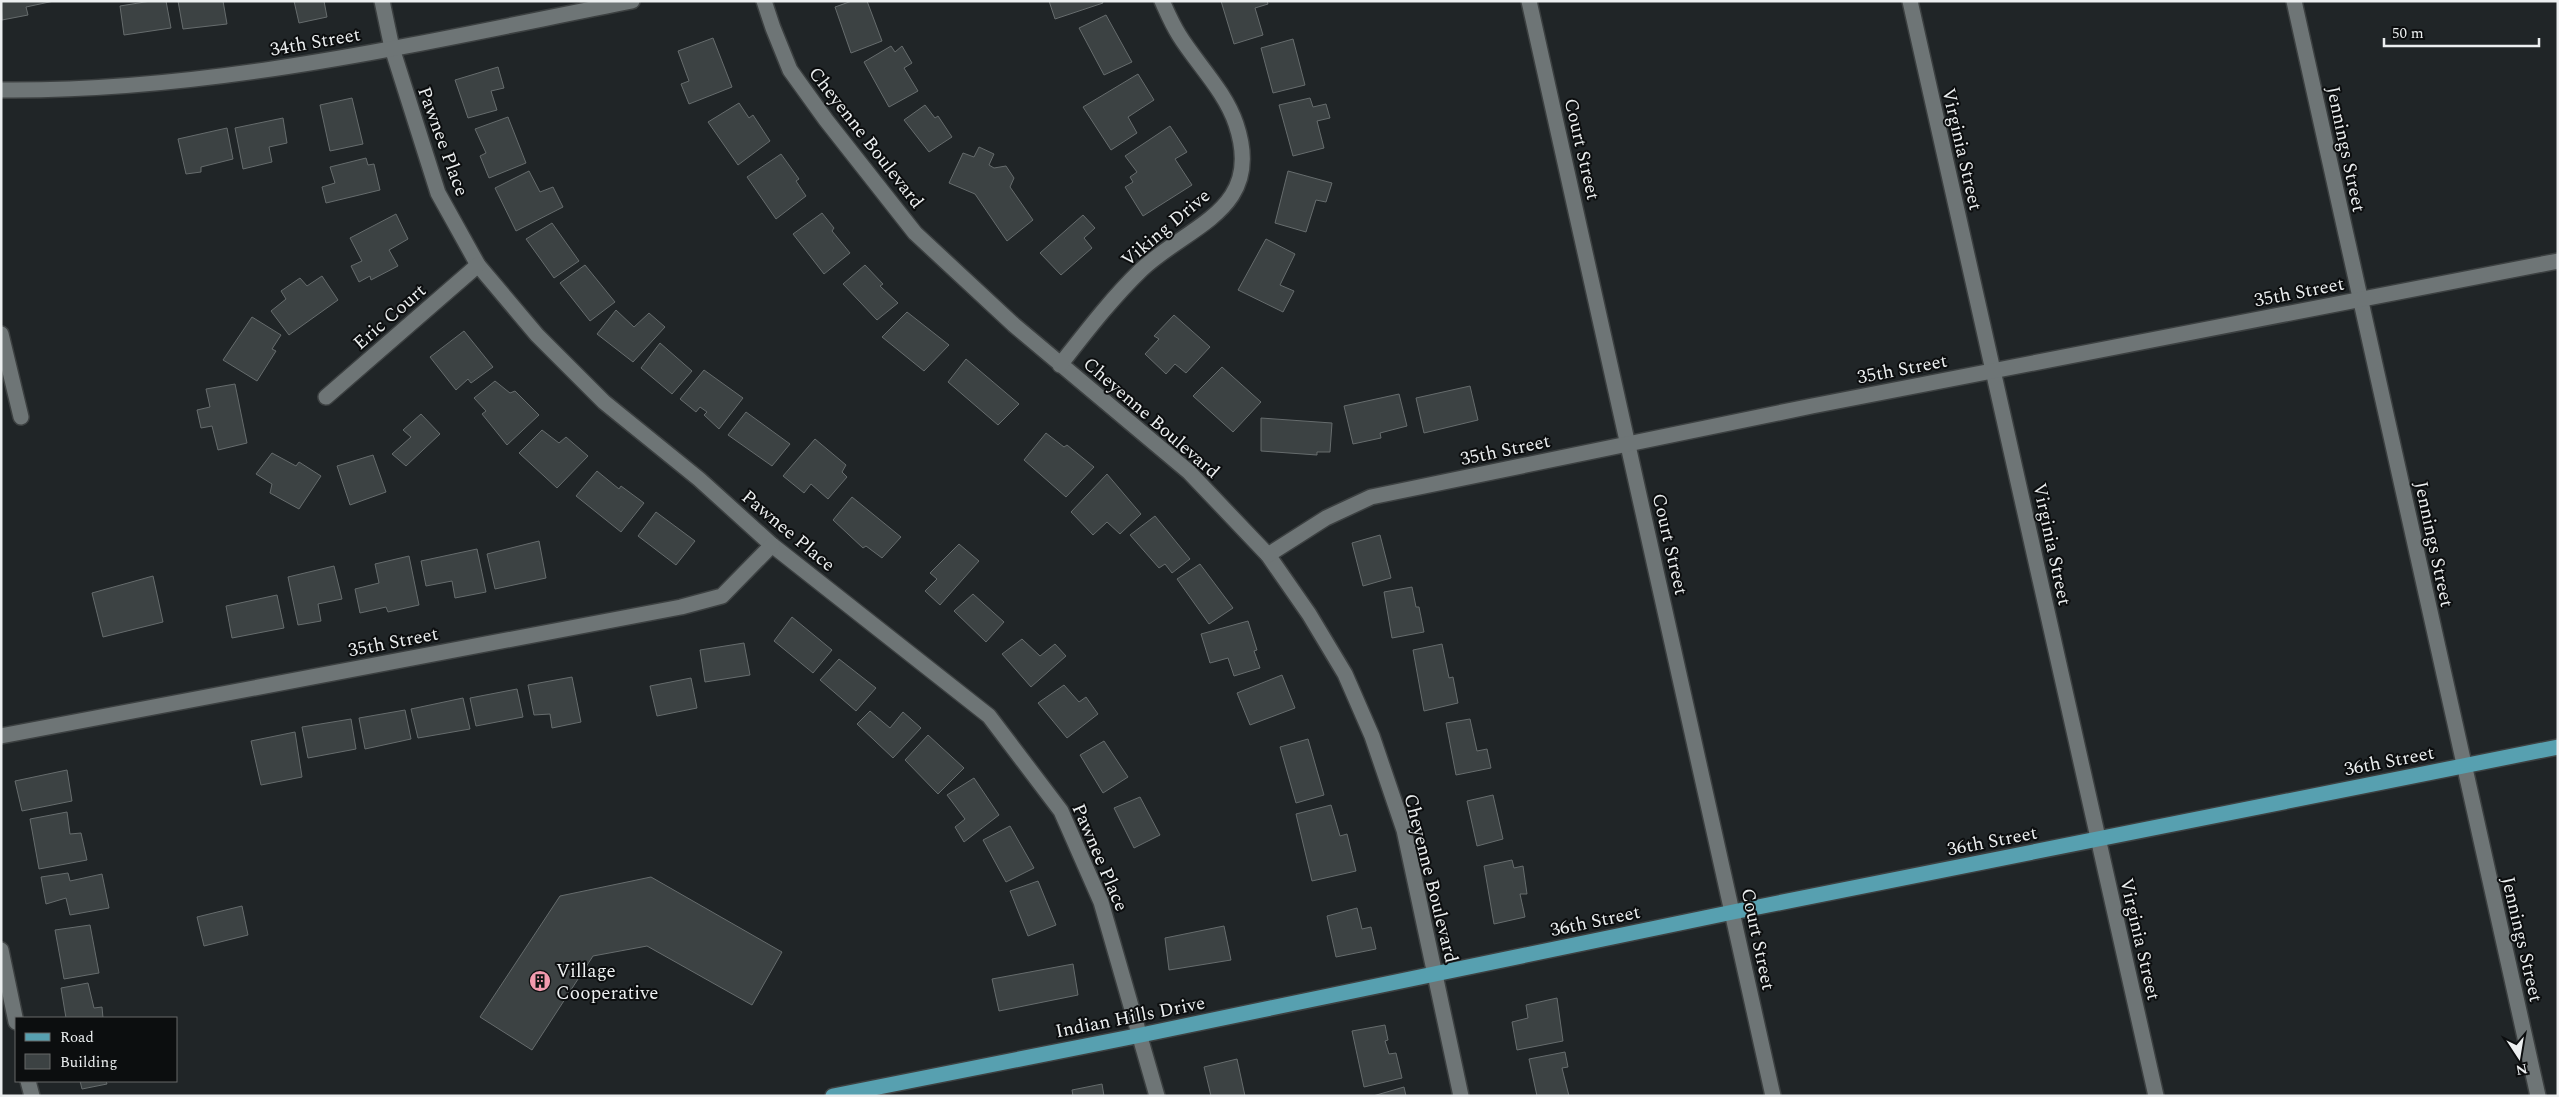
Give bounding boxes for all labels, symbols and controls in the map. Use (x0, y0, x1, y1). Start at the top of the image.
scale bar (2384, 15, 2539, 47)
street label: 34th Street (268, 20, 363, 65)
text: 50 m (2392, 22, 2424, 45)
street label: Cheyenne Boulevard (801, 61, 931, 215)
street label: Pawnee Place (409, 83, 476, 200)
street label: Jennings Street (2318, 84, 2373, 215)
street label: Virginia Street (1933, 85, 1990, 214)
street label: Court Street (1556, 96, 1607, 203)
street label: Viking Drive (1115, 182, 1217, 274)
street label: 35th Street (2252, 269, 2347, 315)
street label: Eric Court (347, 277, 433, 357)
street label: 35th Street (1855, 346, 1950, 392)
street label: Cheyenne Boulevard (1076, 350, 1226, 486)
street label: 35th Street (1458, 427, 1553, 474)
street label: Jennings Street (2406, 479, 2461, 610)
street label: Virginia Street (2024, 480, 2079, 609)
street label: Pawnee Place (735, 483, 841, 579)
street label: Court Street (1644, 491, 1695, 598)
street label: 35th Street (346, 619, 441, 665)
street label: 36th Street (2342, 738, 2437, 784)
street label: Cheyenne Boulevard (1395, 791, 1466, 966)
street label: Pawnee Place (1064, 799, 1135, 916)
street label: 36th Street (1945, 818, 2040, 864)
street label: Jennings Street (2493, 874, 2550, 1005)
street label: Virginia Street (2111, 875, 2168, 1004)
street label: Court Street (1733, 886, 1783, 993)
street label: 36th Street (1548, 898, 1643, 945)
place label: Village Cooperative (556, 957, 659, 1008)
building icon: Village Cooperative (528, 969, 552, 993)
street label: Indian Hills Drive (1053, 989, 1208, 1046)
legend (15, 1017, 178, 1082)
text: Road (60, 1026, 94, 1049)
north arrow (2494, 1032, 2544, 1082)
text: Building (60, 1051, 117, 1074)
text: N (2514, 1058, 2529, 1081)

